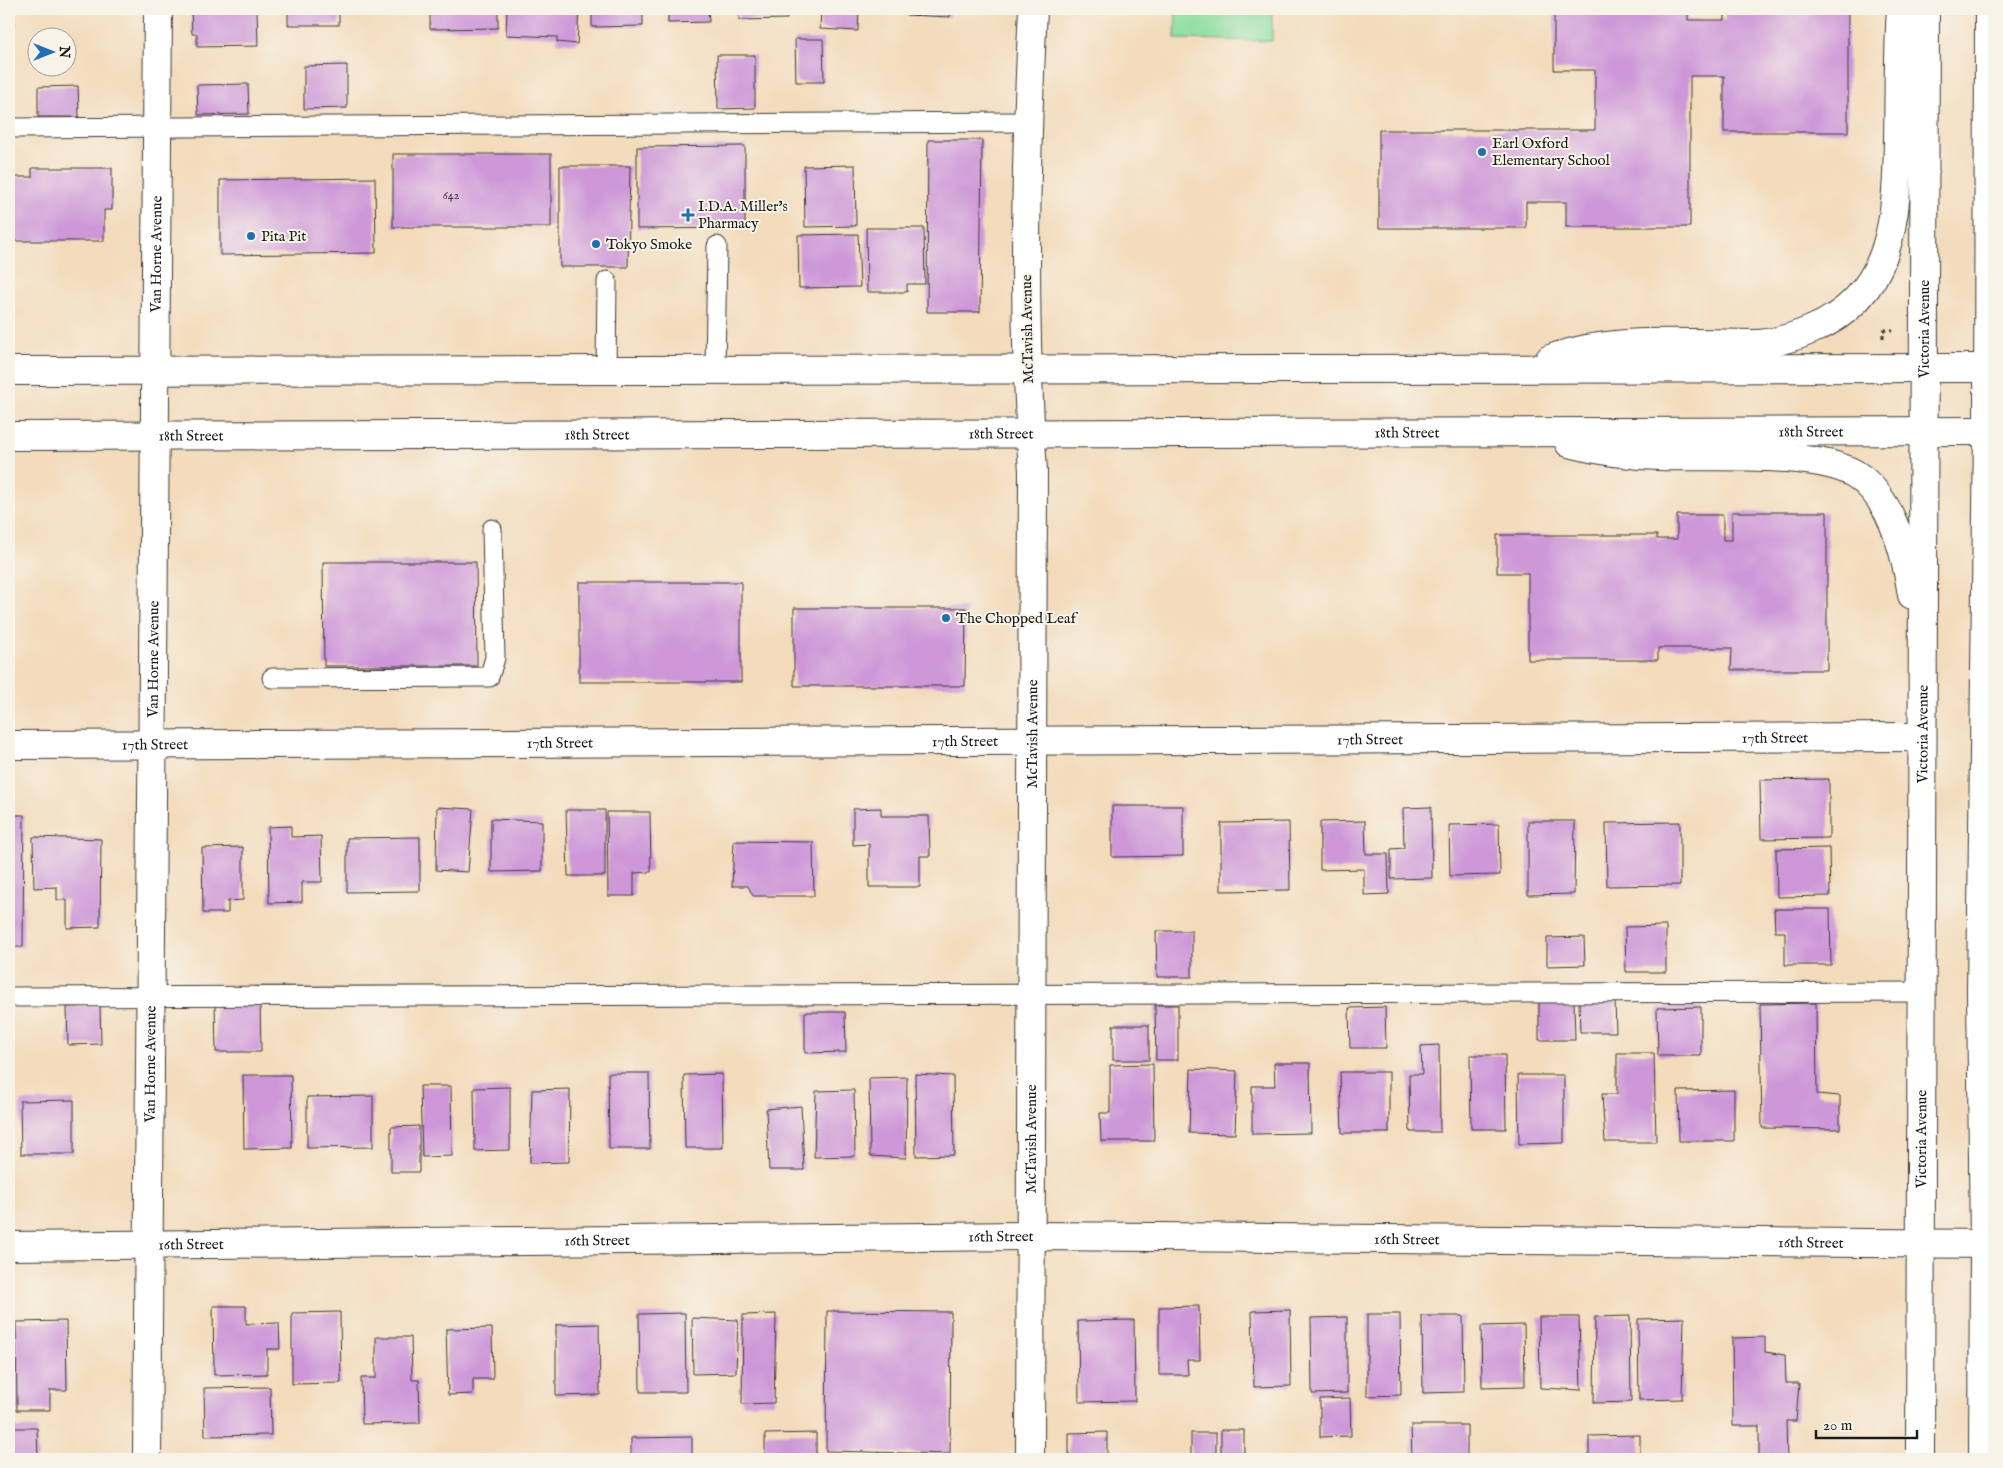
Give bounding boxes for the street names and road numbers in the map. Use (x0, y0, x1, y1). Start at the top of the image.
street label: Van Horne Avenue (147, 195, 167, 313)
street label: McTavish Avenue (1017, 274, 1038, 384)
street label: Victoria Avenue (1915, 280, 1934, 379)
street label: 18th Street (1778, 422, 1844, 442)
street label: 18th Street (1374, 423, 1440, 443)
street label: 18th Street (968, 424, 1034, 444)
street label: 18th Street (564, 425, 630, 445)
street label: 18th Street (158, 426, 224, 446)
street label: Van Horne Avenue (144, 600, 163, 719)
street label: McTavish Avenue (1023, 679, 1042, 789)
street label: Victoria Avenue (1913, 685, 1933, 784)
street label: 17th Street (1742, 728, 1808, 748)
street label: 17th Street (1337, 730, 1403, 749)
street label: 17th Street (932, 732, 998, 751)
street label: 17th Street (527, 734, 593, 753)
street label: 17th Street (122, 735, 188, 755)
street label: Van Horne Avenue (141, 1005, 161, 1124)
street label: McTavish Avenue (1022, 1084, 1041, 1194)
street label: Victoria Avenue (1912, 1090, 1931, 1189)
street label: 16th Street (968, 1227, 1034, 1247)
street label: 16th Street (1374, 1230, 1440, 1249)
street label: 16th Street (564, 1231, 630, 1251)
street label: 16th Street (1778, 1233, 1844, 1253)
street label: 16th Street (158, 1235, 224, 1255)

